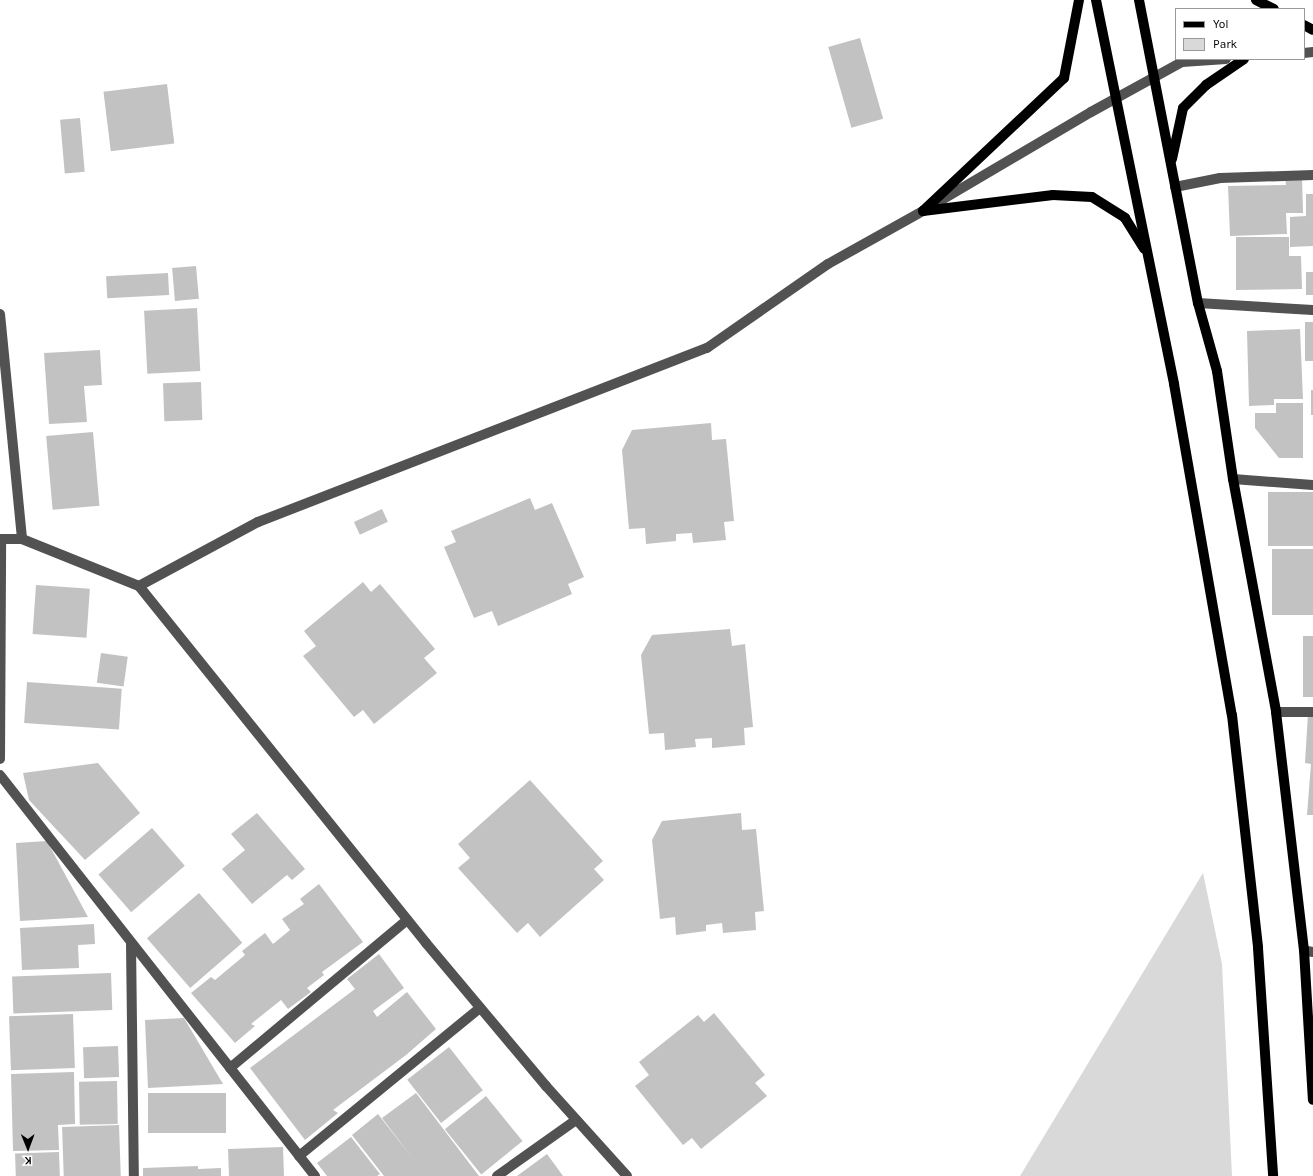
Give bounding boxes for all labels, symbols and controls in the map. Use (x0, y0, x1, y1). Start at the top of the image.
legend (1175, 8, 1305, 60)
text: Yol (1213, 17, 1229, 31)
text: Park (1213, 37, 1237, 51)
north arrow (8, 1128, 48, 1168)
text: K (25, 1154, 32, 1167)

